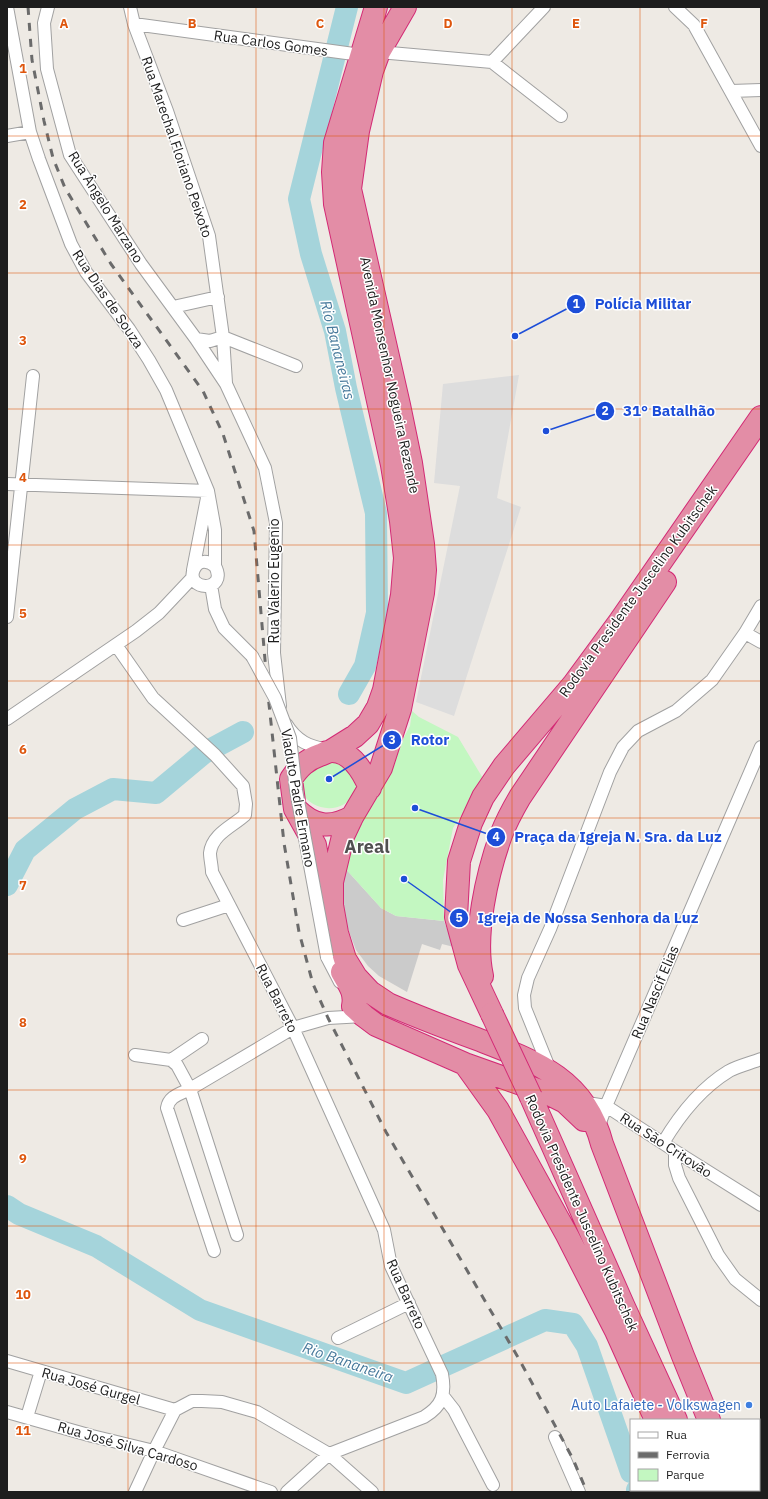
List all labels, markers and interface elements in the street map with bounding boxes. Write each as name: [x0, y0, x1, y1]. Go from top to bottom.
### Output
text: A: [60, 15, 69, 32]
text: B: [188, 15, 197, 32]
text: C: [316, 15, 325, 32]
text: D: [443, 15, 453, 32]
text: E: [572, 15, 580, 32]
text: F: [700, 15, 708, 32]
street label: Rua Carlos Gomes: [213, 26, 329, 60]
street label: Rua Marechal Floriano Peixoto: [137, 54, 217, 240]
text: 1: [19, 60, 27, 77]
street label: Rua Ângelo Marzano: [64, 148, 148, 266]
text: 2: [19, 196, 27, 213]
street label: Rua Dias de Souza: [68, 246, 148, 352]
street label: Avenida Monsenhor Nogueira Rezende: [356, 255, 424, 495]
callout: Polícia Militar: [566, 291, 699, 318]
text: Polícia Militar: [595, 294, 691, 313]
text: 1: [572, 296, 580, 311]
water label: Rio Bananeiras: [316, 298, 360, 402]
text: 3: [19, 332, 27, 349]
callout: 31° Batalhão: [595, 398, 722, 425]
text: 31° Batalhão: [623, 401, 715, 420]
text: 2: [601, 403, 609, 418]
text: 4: [19, 469, 27, 486]
street label: Rodovia Presidente Juscelino Kubitschek: [555, 481, 721, 701]
street label: Rua Valerio Eugenio: [265, 518, 283, 643]
text: 5: [19, 605, 27, 622]
callout: Rotor: [382, 726, 457, 753]
street label: Viaduto Padre Ermano: [277, 727, 319, 869]
text: Rotor: [411, 730, 449, 749]
text: 3: [388, 732, 396, 747]
text: 6: [19, 741, 27, 758]
callout: Praça da Igreja N. Sra. da Luz: [486, 824, 729, 851]
text: Praça da Igreja N. Sra. da Luz: [514, 827, 722, 846]
text: 4: [492, 829, 500, 844]
district label: Areal: [344, 835, 390, 858]
text: 7: [19, 877, 27, 894]
callout: Igreja de Nossa Senhora da Luz: [449, 904, 706, 931]
text: Igreja de Nossa Senhora da Luz: [478, 908, 699, 927]
text: 5: [455, 910, 463, 925]
street label: Rua Nascif Elias: [627, 942, 683, 1042]
street label: Rua Barreto: [252, 961, 302, 1036]
text: 8: [19, 1014, 27, 1031]
street label: Rodovia Presidente Juscelino Kubitschek: [521, 1092, 643, 1335]
street label: Rua São Critovão: [616, 1108, 716, 1182]
text: 9: [19, 1150, 27, 1167]
street label: Rua Barreto: [383, 1256, 430, 1332]
text: 10: [15, 1286, 31, 1303]
water label: Rio Bananeira: [300, 1338, 396, 1386]
street label: Rua José Gurgel: [40, 1363, 143, 1409]
place label: Auto Lafaiete - Volkswagen: [571, 1396, 741, 1414]
marker: Auto Lafaiete - Volkswagen: [744, 1400, 754, 1410]
street label: Rua José Silva Cardoso: [56, 1417, 200, 1475]
legend: [630, 1419, 760, 1491]
text: 11: [15, 1422, 31, 1439]
text: Rua: [666, 1427, 687, 1442]
text: Ferrovia: [666, 1447, 710, 1462]
text: Parque: [666, 1467, 705, 1482]

